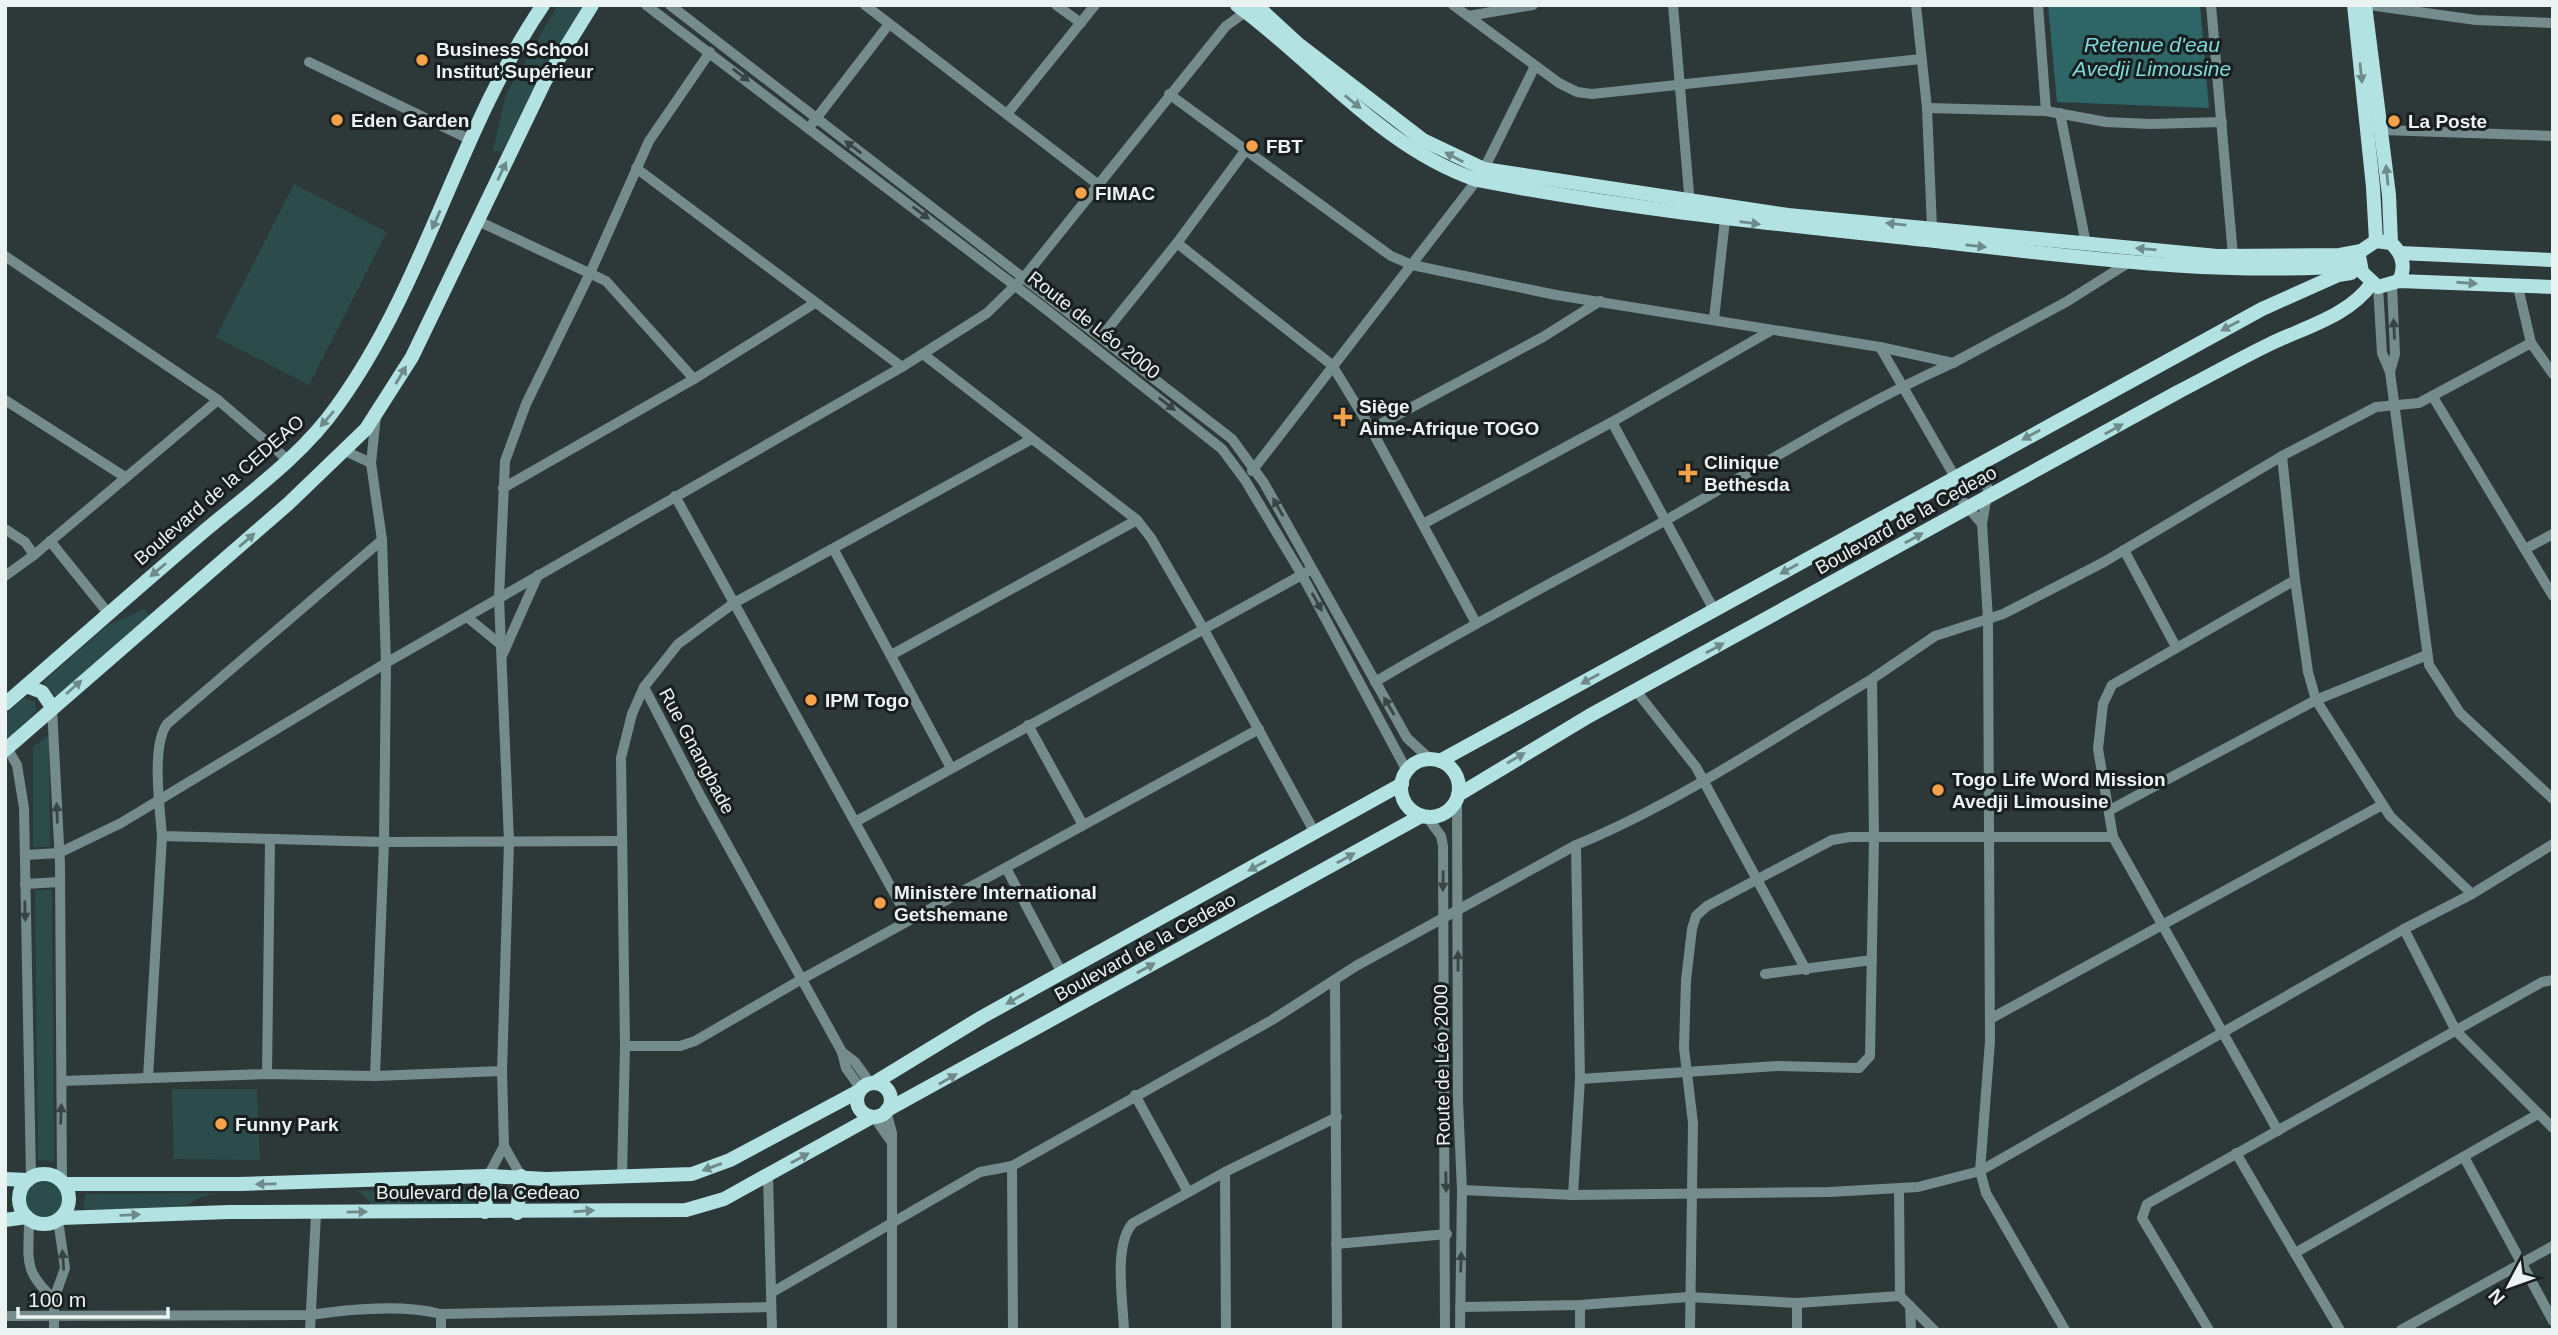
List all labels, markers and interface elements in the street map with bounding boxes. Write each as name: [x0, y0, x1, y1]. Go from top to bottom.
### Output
water label: Retenue d'eau Avedji Limousine: [2071, 33, 2231, 80]
place label: Business School Institut Supérieur: [436, 39, 594, 82]
marker: Business School Institut Supérieur: [414, 52, 430, 68]
one-way arrow: [2356, 62, 2367, 84]
one-way arrow: [731, 68, 749, 83]
one-way arrow: [1343, 95, 1361, 110]
place label: Eden Garden: [351, 110, 469, 131]
place label: La Poste: [2408, 111, 2487, 132]
marker: Eden Garden: [329, 112, 345, 128]
marker: La Poste: [2386, 113, 2402, 129]
place label: FBT: [1266, 136, 1303, 157]
marker: FBT: [1244, 138, 1260, 154]
one-way arrow: [845, 139, 863, 154]
one-way arrow: [1444, 151, 1464, 162]
one-way arrow: [496, 161, 508, 181]
one-way arrow: [2381, 164, 2392, 186]
place label: FIMAC: [1095, 183, 1155, 204]
marker: FIMAC: [1073, 185, 1089, 201]
one-way arrow: [912, 206, 930, 220]
one-way arrow: [430, 209, 441, 230]
one-way arrow: [1739, 217, 1761, 228]
one-way arrow: [1884, 218, 1906, 229]
one-way arrow: [1965, 240, 1987, 251]
one-way arrow: [2135, 243, 2157, 254]
street label: Route de Léo 2000: [1024, 267, 1164, 383]
one-way arrow: [2456, 278, 2478, 289]
one-way arrow: [2388, 318, 2399, 340]
one-way arrow: [2220, 320, 2240, 332]
one-way arrow: [395, 365, 408, 384]
one-way arrow: [1158, 396, 1176, 410]
place label: Siège Aime-Afrique TOGO: [1359, 396, 1539, 439]
marker: Siège Aime-Afrique TOGO: [1333, 407, 1353, 427]
one-way arrow: [320, 410, 335, 427]
street label: Boulevard de la CEDEAO: [130, 411, 308, 569]
one-way arrow: [2104, 423, 2124, 435]
one-way arrow: [2021, 430, 2041, 441]
place label: Clinique Bethesda: [1704, 452, 1790, 495]
street label: Boulevard de la Cedeao: [1812, 461, 2000, 579]
marker: Clinique Bethesda: [1678, 463, 1698, 483]
one-way arrow: [1272, 498, 1284, 517]
one-way arrow: [238, 532, 256, 548]
one-way arrow: [1904, 532, 1924, 544]
one-way arrow: [149, 562, 167, 578]
one-way arrow: [1779, 563, 1798, 575]
one-way arrow: [1311, 593, 1323, 612]
one-way arrow: [1705, 642, 1725, 654]
one-way arrow: [1580, 673, 1599, 685]
one-way arrow: [65, 680, 82, 696]
street label: Rue Gnangbade: [655, 685, 739, 817]
place label: IPM Togo: [825, 690, 909, 711]
marker: IPM Togo: [803, 692, 819, 708]
one-way arrow: [1383, 696, 1395, 716]
one-way arrow: [1506, 752, 1525, 764]
place label: Togo Life Word Mission Avedji Limousine: [1952, 769, 2166, 812]
marker: Togo Life Word Mission Avedji Limousine: [1930, 782, 1946, 798]
one-way arrow: [52, 802, 63, 824]
one-way arrow: [1336, 853, 1356, 864]
one-way arrow: [1248, 860, 1267, 872]
one-way arrow: [1437, 870, 1449, 892]
place label: Ministère International Getshemane: [894, 882, 1097, 925]
street label: Boulevard de la Cedeao: [1051, 888, 1239, 1006]
marker: Ministère International Getshemane: [872, 895, 888, 911]
one-way arrow: [20, 901, 31, 923]
one-way arrow: [1452, 949, 1464, 971]
one-way arrow: [1137, 962, 1156, 974]
street label: Route de Léo 2000: [1430, 984, 1454, 1146]
one-way arrow: [1005, 993, 1025, 1005]
one-way arrow: [938, 1073, 957, 1085]
one-way arrow: [55, 1103, 66, 1125]
place label: Funny Park: [235, 1114, 339, 1135]
marker: Funny Park: [213, 1116, 229, 1132]
one-way arrow: [790, 1152, 810, 1164]
one-way arrow: [701, 1162, 722, 1173]
one-way arrow: [1441, 1171, 1452, 1193]
one-way arrow: [254, 1178, 276, 1189]
street label: Boulevard de la Cedeao: [376, 1182, 580, 1203]
one-way arrow: [574, 1205, 596, 1216]
one-way arrow: [346, 1206, 368, 1218]
one-way arrow: [119, 1209, 141, 1220]
one-way arrow: [57, 1249, 68, 1271]
one-way arrow: [1456, 1250, 1467, 1272]
north arrow: [2474, 1251, 2544, 1321]
scale bar: [18, 1276, 168, 1320]
text: N: [2484, 1285, 2509, 1309]
text: 100 m: [28, 1288, 86, 1311]

